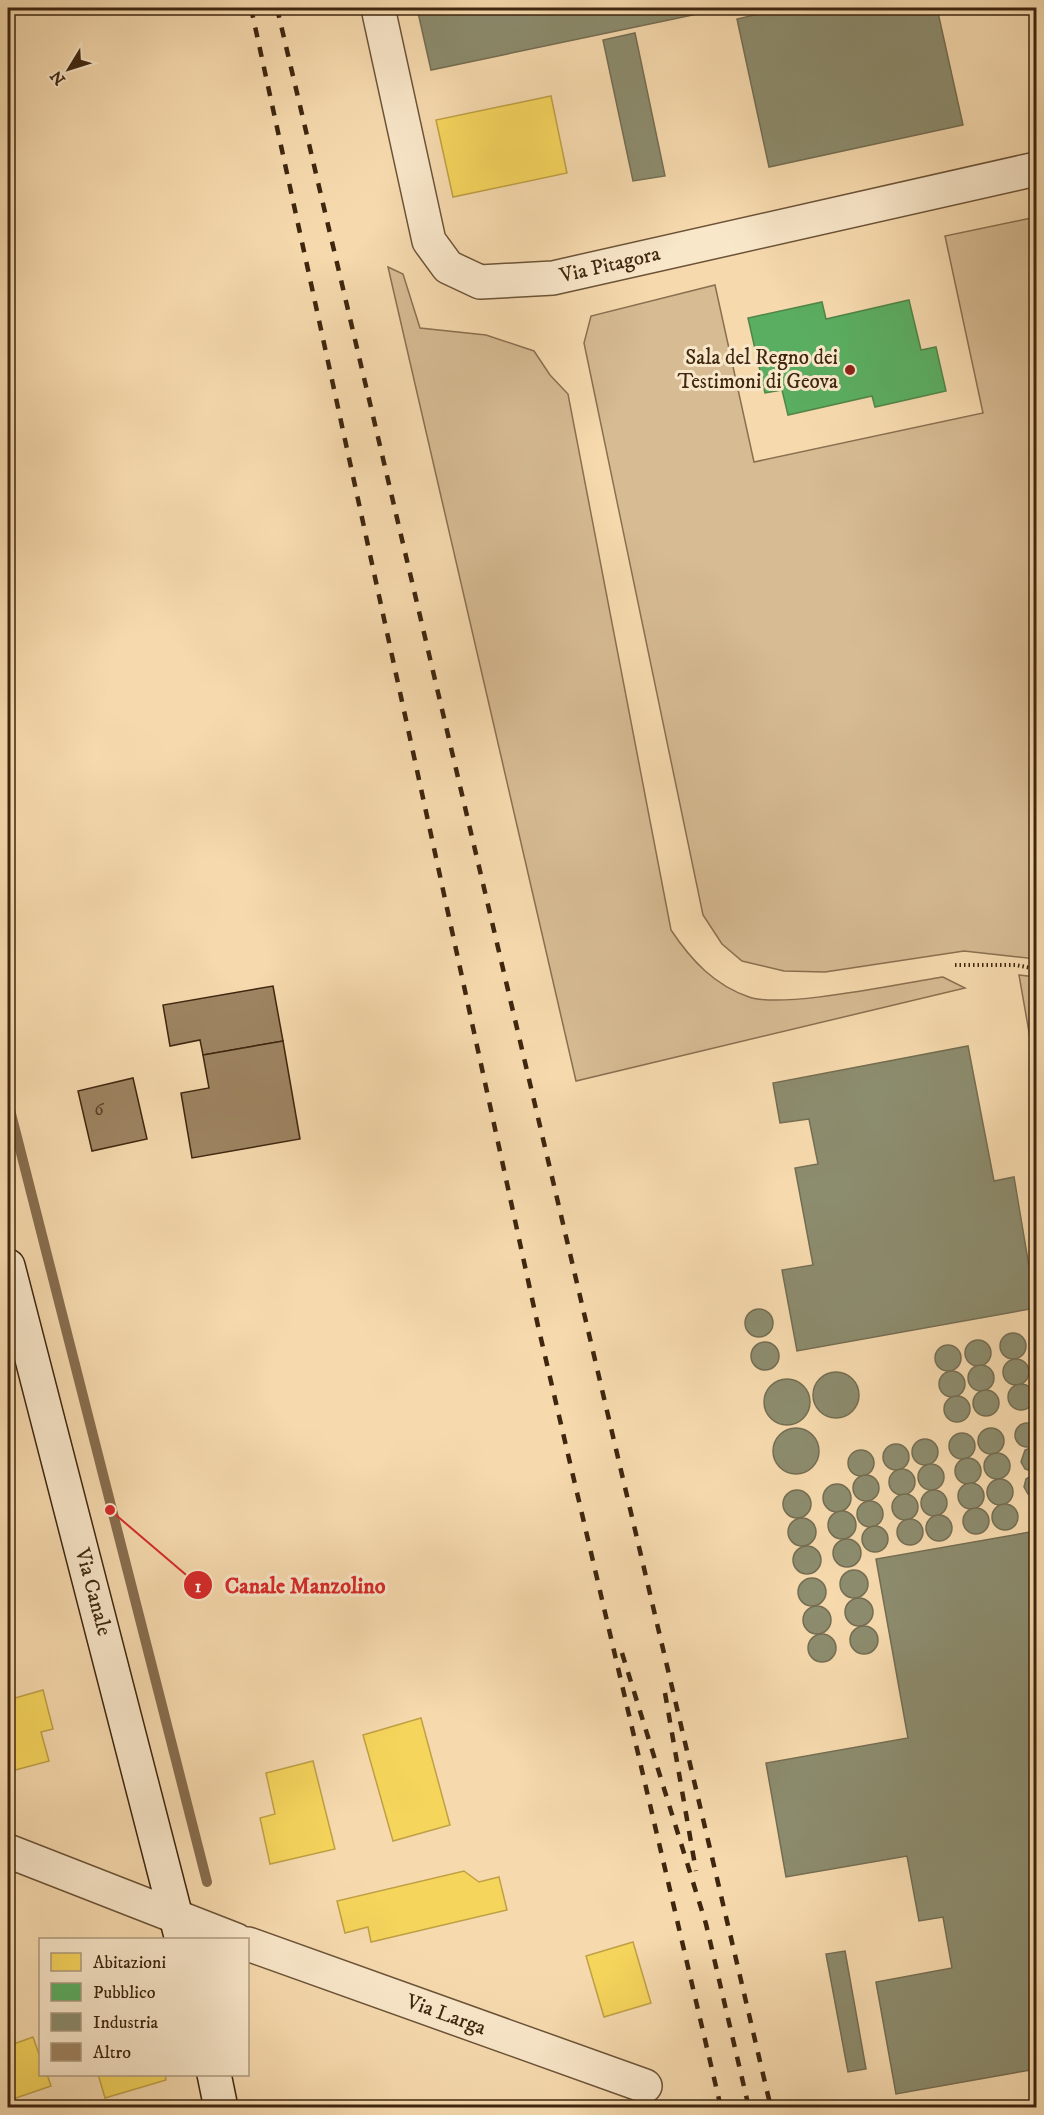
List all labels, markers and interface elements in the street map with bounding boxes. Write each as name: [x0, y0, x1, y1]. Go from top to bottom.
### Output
north arrow: [39, 39, 99, 99]
text: N: [46, 66, 70, 89]
street label: Via Pitagora: [556, 241, 663, 289]
place label: Sala del Regno dei Testimoni di Geova: [677, 345, 838, 395]
marker: Sala del Regno dei Testimoni di Geova: [843, 363, 857, 377]
house number: 6: [94, 1099, 104, 1121]
street label: Via Canale: [69, 1544, 117, 1639]
callout: Canale Manzolino: [183, 1565, 397, 1605]
text: Canale Manzolino: [225, 1573, 386, 1600]
text: 1: [195, 1576, 202, 1598]
legend: [39, 1938, 249, 2076]
text: Abitazioni: [93, 1952, 166, 1974]
text: Pubblico: [93, 1982, 156, 2004]
street label: Via Larga: [402, 1988, 490, 2041]
text: Industria: [93, 2012, 159, 2034]
text: Altro: [93, 2042, 131, 2064]

